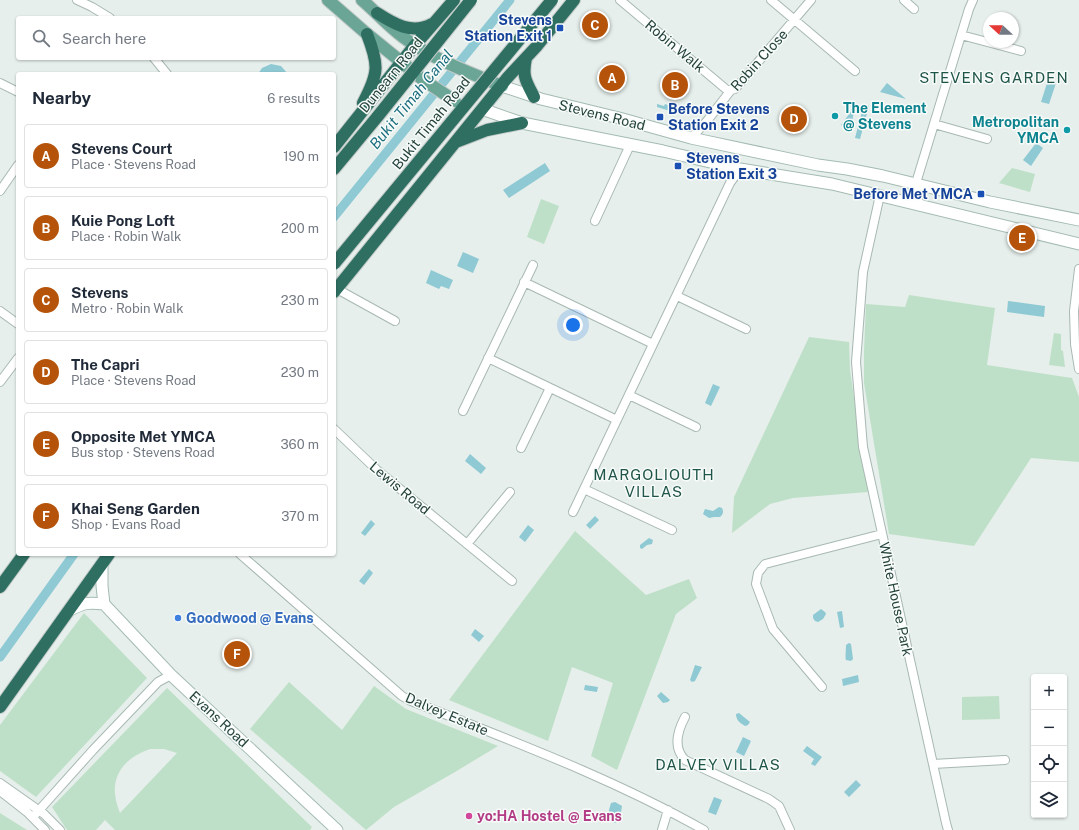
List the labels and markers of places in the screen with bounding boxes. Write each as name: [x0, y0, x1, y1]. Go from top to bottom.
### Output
pin: C: [582, 10, 608, 40]
place label: Stevens Station Exit 1: [464, 12, 552, 44]
marker: Stevens Station Exit 1: [555, 23, 565, 33]
pin: A: [599, 63, 625, 93]
pin: B: [662, 70, 688, 100]
place label: The Element @ Stevens: [843, 100, 927, 132]
place label: Before Stevens Station Exit 2: [668, 101, 770, 133]
pin: D: [781, 104, 807, 134]
marker: The Element @ Stevens: [830, 111, 840, 121]
marker: Before Stevens Station Exit 2: [655, 112, 665, 122]
place label: Metropolitan YMCA: [972, 114, 1059, 146]
marker: Metropolitan YMCA: [1062, 125, 1072, 135]
place label: Stevens Station Exit 3: [686, 150, 777, 182]
marker: Stevens Station Exit 3: [673, 161, 683, 171]
place label: Before Met YMCA: [853, 186, 973, 202]
marker: Before Met YMCA: [976, 189, 986, 199]
pin: E: [1009, 223, 1035, 253]
place label: Goodwood @ Evans: [186, 610, 314, 626]
marker: Goodwood @ Evans: [173, 613, 183, 623]
pin: F: [224, 639, 250, 669]
place label: yo:HA Hostel @ Evans: [477, 808, 622, 824]
marker: yo:HA Hostel @ Evans: [464, 811, 474, 821]

